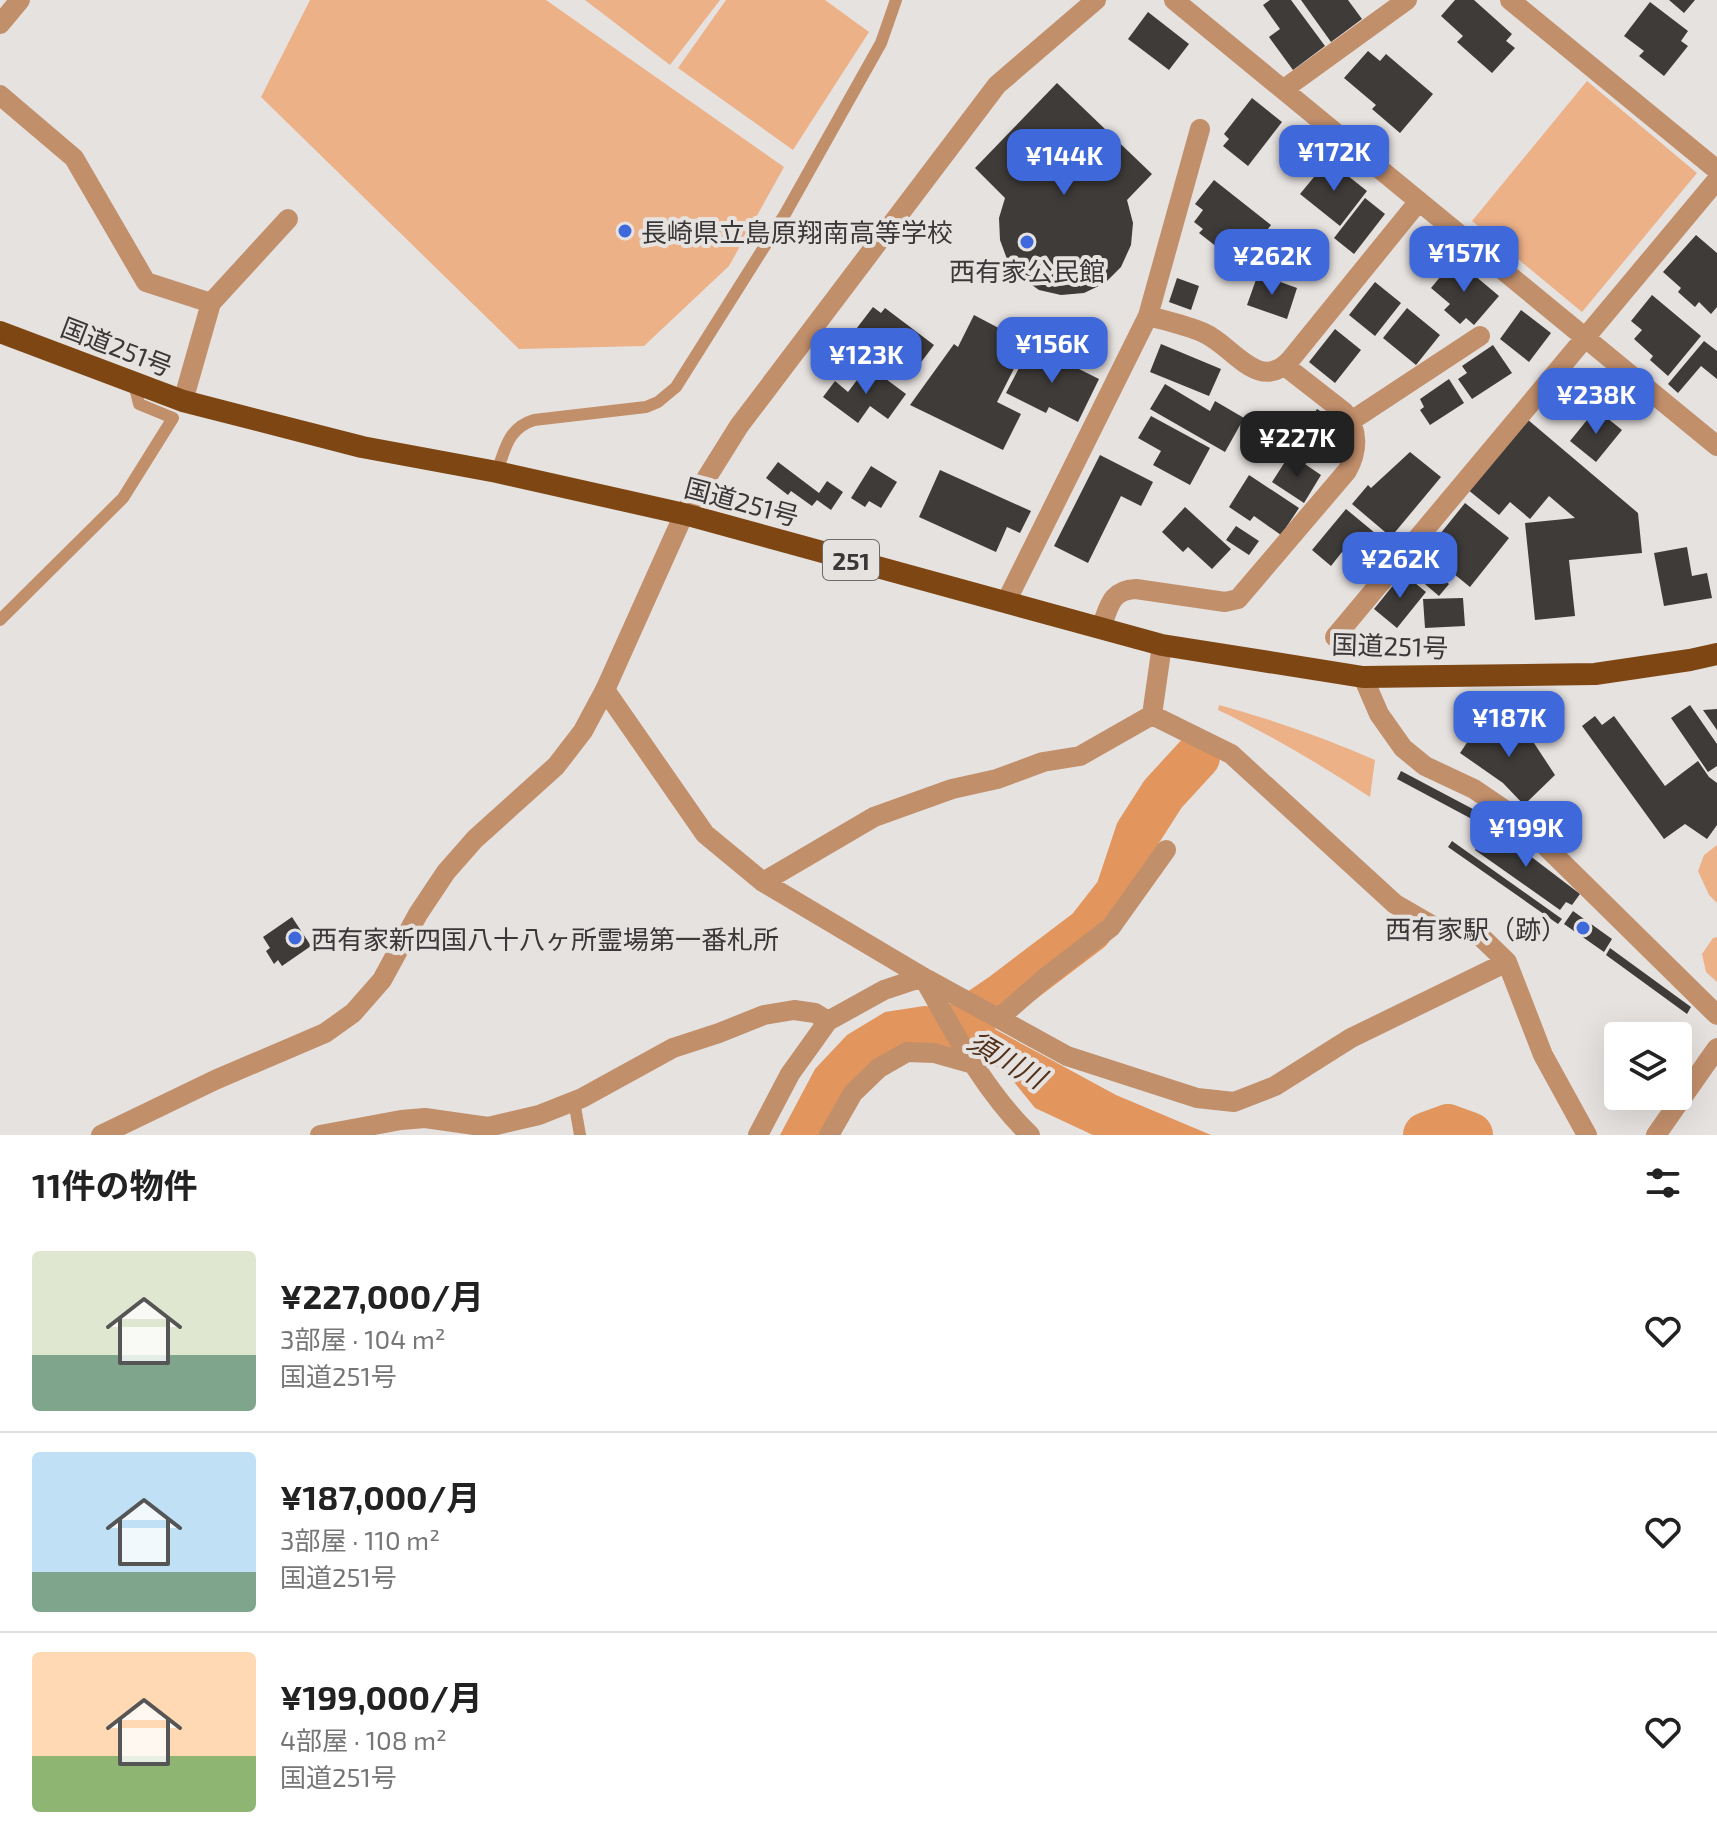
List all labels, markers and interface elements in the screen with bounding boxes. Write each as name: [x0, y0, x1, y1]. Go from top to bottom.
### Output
pin: ¥172K: [1278, 125, 1390, 193]
pin: ¥144K: [1008, 129, 1120, 197]
text: ¥172K: [1297, 135, 1371, 166]
text: ¥144K: [1025, 139, 1103, 170]
place label: 長崎県立島原翔南高等学校: [641, 216, 953, 247]
marker: 長崎県立島原翔南高等学校: [616, 222, 634, 240]
pin: ¥157K: [1408, 226, 1520, 294]
pin: ¥262K: [1216, 229, 1328, 297]
marker: 西有家公民館: [1018, 233, 1036, 251]
text: ¥157K: [1427, 236, 1501, 267]
text: ¥262K: [1232, 239, 1312, 270]
place label: 西有家公民館: [949, 255, 1105, 286]
street label: 国道251号: [57, 311, 177, 381]
pin: ¥156K: [996, 317, 1108, 385]
text: ¥156K: [1015, 327, 1089, 358]
pin: ¥123K: [810, 328, 922, 396]
text: ¥123K: [829, 338, 903, 369]
pin: ¥238K: [1540, 368, 1652, 436]
text: ¥238K: [1556, 378, 1636, 409]
pin: ¥227K: [1241, 411, 1353, 479]
text: ¥227K: [1258, 421, 1336, 452]
street label: 国道251号: [682, 471, 802, 531]
pin: ¥262K: [1344, 532, 1456, 600]
road number: 251: [823, 540, 879, 580]
text: ¥262K: [1360, 542, 1440, 573]
street label: 国道251号: [1331, 627, 1449, 663]
pin: ¥187K: [1453, 691, 1565, 759]
text: ¥187K: [1472, 701, 1546, 732]
pin: ¥199K: [1470, 801, 1582, 869]
text: ¥199K: [1488, 811, 1564, 842]
place label: 西有家駅（跡）: [1385, 913, 1567, 944]
marker: 西有家駅（跡）: [1574, 919, 1592, 937]
place label: 西有家新四国八十八ヶ所霊場第一番札所: [311, 923, 779, 954]
marker: 西有家新四国八十八ヶ所霊場第一番札所: [286, 929, 304, 947]
map controls: [1604, 1022, 1692, 1110]
button: layers: [1604, 1022, 1692, 1110]
water label: 須川川: [962, 1023, 1054, 1096]
icon: filters: [1641, 1161, 1685, 1205]
text: 11件の物件: [32, 1164, 197, 1205]
text: ¥227,000/月: [280, 1275, 484, 1316]
icon: home: [96, 1283, 192, 1379]
icon: heart: [1641, 1309, 1685, 1353]
text: 3部屋 · 104 m²: [280, 1323, 446, 1354]
text: 国道251号: [280, 1360, 397, 1391]
text: ¥187,000/月: [280, 1476, 480, 1517]
icon: home: [96, 1484, 192, 1580]
icon: heart: [1641, 1510, 1685, 1554]
text: 3部屋 · 110 m²: [280, 1524, 440, 1555]
text: 国道251号: [280, 1561, 397, 1592]
text: ¥199,000/月: [280, 1676, 483, 1717]
icon: home: [96, 1684, 192, 1780]
icon: heart: [1641, 1710, 1685, 1754]
text: 4部屋 · 108 m²: [280, 1724, 447, 1755]
text: 国道251号: [280, 1761, 397, 1792]

